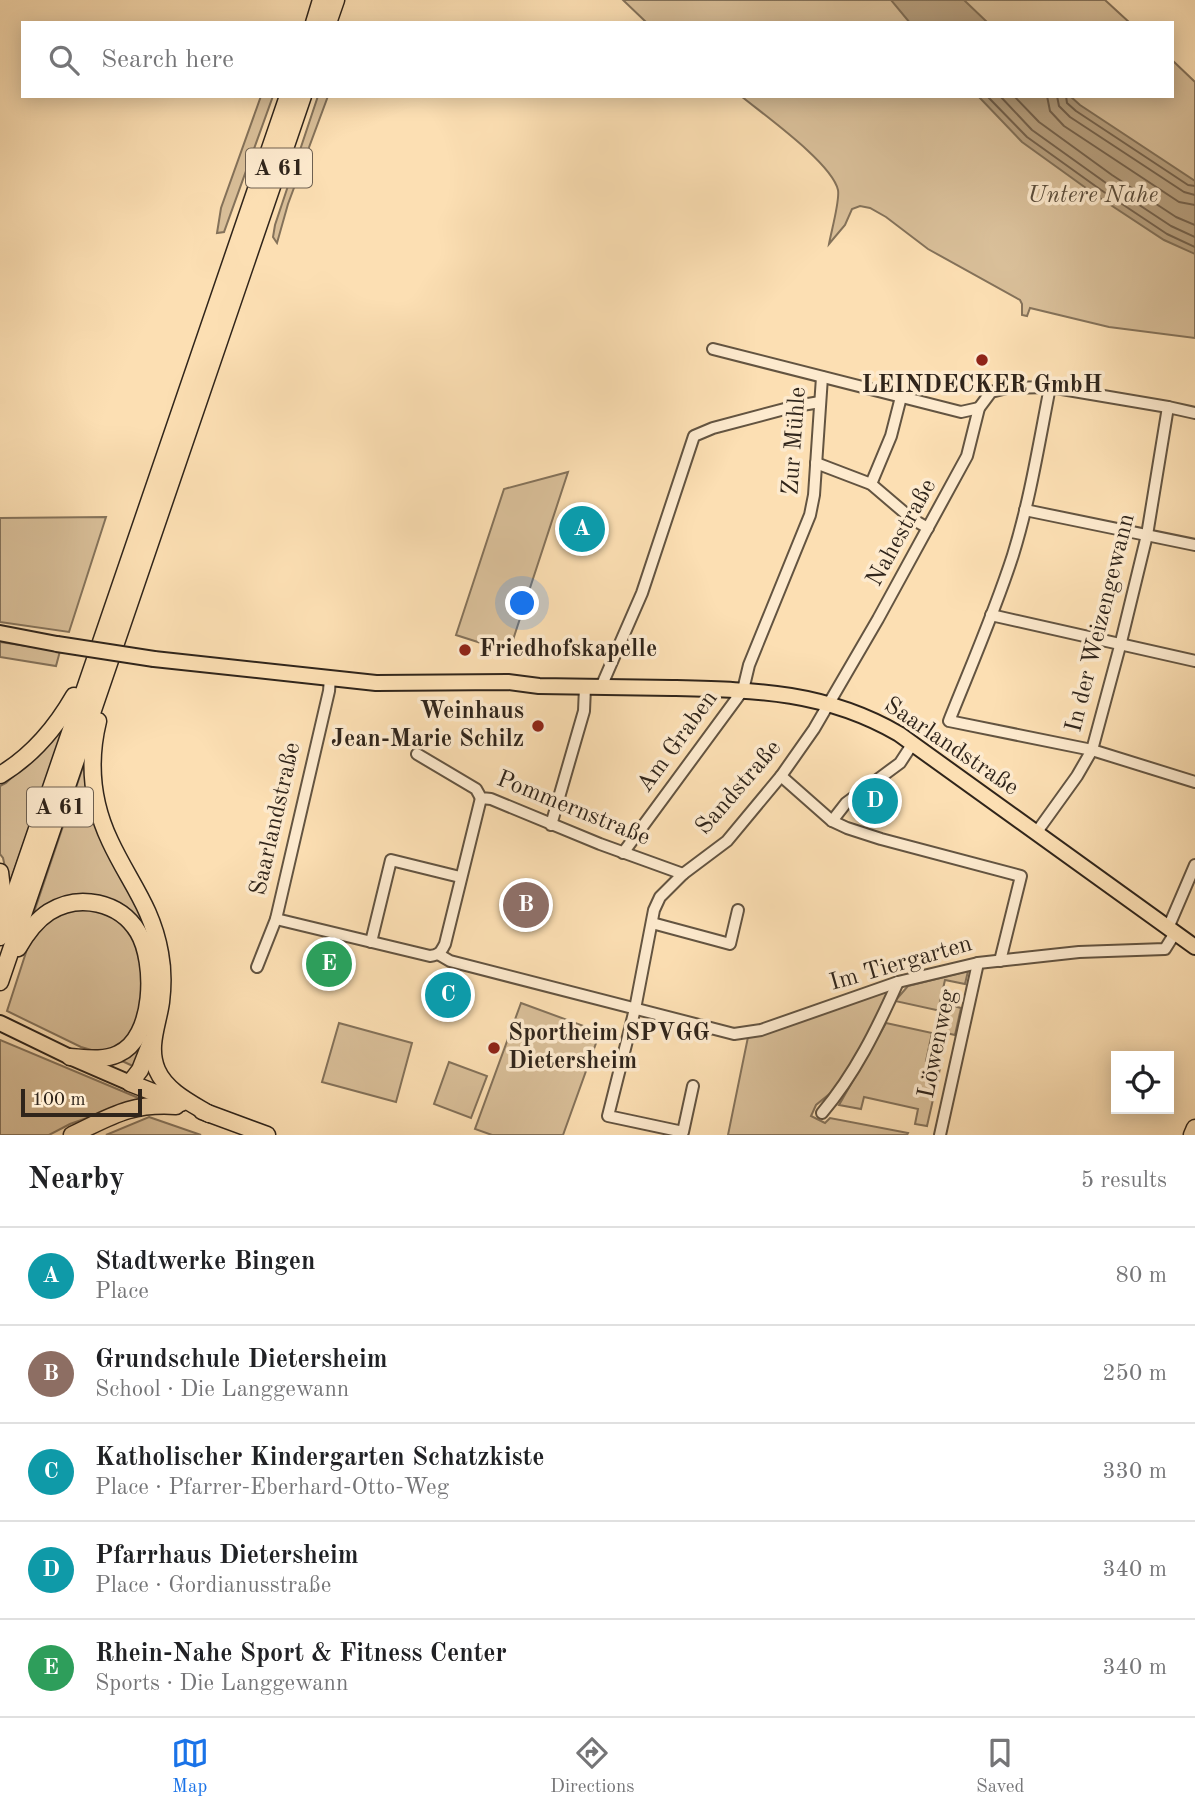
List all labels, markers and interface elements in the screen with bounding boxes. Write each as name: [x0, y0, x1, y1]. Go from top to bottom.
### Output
search box: [21, 21, 1174, 98]
icon: search: [45, 41, 83, 79]
text: Search here: [101, 47, 234, 73]
road number: A 61: [246, 148, 312, 188]
park label: Untere Nahe: [1028, 184, 1159, 208]
marker: LEINDECKER GmbH: [974, 352, 990, 368]
place label: LEINDECKER GmbH: [861, 374, 1103, 398]
street label: Zur Mühle: [779, 386, 811, 496]
street label: Nahestraße: [863, 475, 941, 591]
pin: A: [559, 503, 605, 555]
street label: In der Weizengewann: [1062, 511, 1140, 735]
your location: [505, 586, 539, 620]
place label: Friedhofskapelle: [479, 638, 657, 662]
marker: Friedhofskapelle: [457, 642, 473, 658]
street label: Am Graben: [633, 687, 723, 797]
street label: Saarlandstraße: [879, 693, 1023, 801]
place label: Weinhaus Jean-Marie Schilz: [331, 700, 524, 752]
marker: Weinhaus Jean-Marie Schilz: [530, 718, 546, 734]
street label: Sandstraße: [692, 736, 786, 840]
street label: Saarlandstraße: [247, 740, 305, 898]
street label: Pommernstraße: [493, 767, 653, 851]
pin: D: [852, 775, 898, 827]
road number: A 61: [27, 788, 93, 827]
pin: B: [503, 879, 549, 931]
street label: Im Tiergarten: [827, 932, 975, 996]
pin: E: [306, 938, 352, 990]
pin: C: [425, 969, 471, 1021]
street label: Löwenweg: [915, 987, 961, 1101]
place label: Sportheim SPVGG Dietersheim: [508, 1022, 710, 1074]
marker: Sportheim SPVGG Dietersheim: [486, 1040, 502, 1056]
map controls: [1111, 1051, 1174, 1114]
button: locate: [1111, 1051, 1174, 1114]
scale bar: [21, 1086, 142, 1118]
text: 100 m: [32, 1091, 85, 1110]
text: Nearby: [28, 1165, 125, 1195]
text: 5 results: [1081, 1169, 1167, 1192]
text: Stadtwerke Bingen: [95, 1249, 315, 1275]
text: A: [42, 1264, 60, 1287]
text: 80 m: [1116, 1264, 1167, 1287]
text: Place: [95, 1280, 149, 1303]
text: Grundschule Dietersheim: [95, 1347, 387, 1373]
text: B: [43, 1362, 59, 1385]
text: 250 m: [1102, 1362, 1167, 1385]
text: School · Die Langgewann: [95, 1378, 349, 1401]
text: Katholischer Kindergarten Schatzkiste: [95, 1445, 545, 1471]
text: C: [43, 1460, 59, 1483]
text: 330 m: [1102, 1460, 1167, 1483]
text: Place · Pfarrer-Eberhard-Otto-Weg: [95, 1476, 449, 1499]
text: Pfarrhaus Dietersheim: [95, 1543, 359, 1569]
text: D: [42, 1558, 60, 1581]
text: 340 m: [1102, 1558, 1167, 1581]
text: Place · Gordianusstraße: [95, 1574, 331, 1597]
text: Rhein-Nahe Sport & Fitness Center: [95, 1641, 507, 1667]
text: E: [43, 1656, 59, 1679]
text: 340 m: [1102, 1656, 1167, 1679]
text: Sports · Die Langgewann: [95, 1672, 348, 1695]
tab: Map: [171, 1734, 209, 1799]
tab: Directions: [550, 1734, 635, 1799]
tab: Saved: [976, 1734, 1024, 1799]

